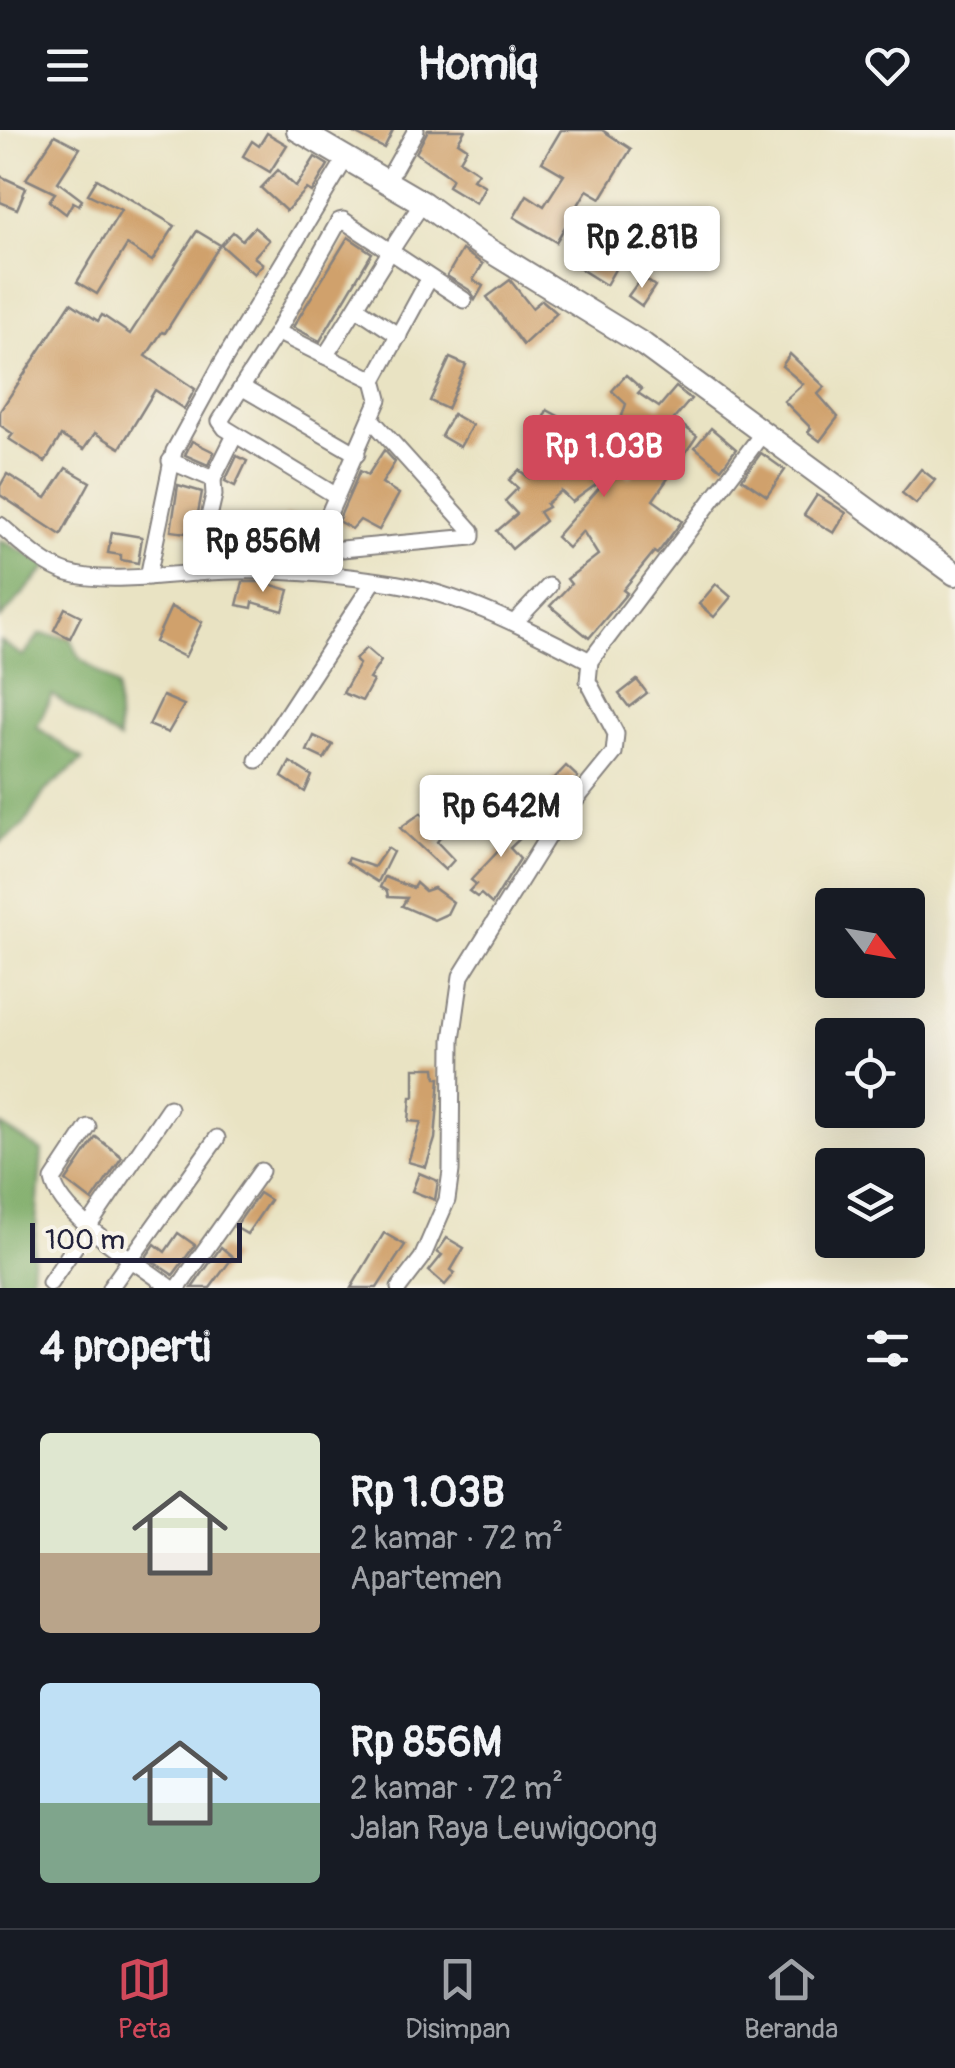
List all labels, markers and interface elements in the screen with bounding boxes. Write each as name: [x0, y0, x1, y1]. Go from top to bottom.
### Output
text: Homiq: [417, 37, 538, 93]
icon: menu: [40, 38, 95, 93]
icon: heart: [860, 38, 915, 93]
pin: Rp 2.81B: [539, 206, 745, 291]
text: Rp 2.81B: [586, 218, 698, 258]
pin: Rp 1.03B: [501, 415, 707, 500]
text: Rp 1.03B: [545, 427, 663, 467]
pin: Rp 856M: [171, 510, 355, 595]
text: Rp 856M: [205, 522, 321, 562]
pin: Rp 642M: [409, 775, 593, 860]
text: Rp 642M: [442, 787, 560, 827]
north arrow: [815, 888, 925, 998]
map controls: [815, 888, 925, 1258]
button: locate: [815, 1018, 925, 1128]
button: layers: [815, 1148, 925, 1258]
scale bar: [30, 1218, 242, 1262]
text: 100 m: [45, 1223, 125, 1258]
icon: filters: [860, 1321, 915, 1376]
text: 4 properti: [40, 1322, 210, 1374]
text: Rp 1.03B: [350, 1467, 505, 1519]
icon: home: [120, 1473, 240, 1593]
text: 2 kamar · 72 m²: [350, 1519, 563, 1559]
text: Apartemen: [350, 1559, 502, 1599]
text: Rp 856M: [350, 1717, 502, 1769]
icon: home: [120, 1723, 240, 1843]
text: 2 kamar · 72 m²: [350, 1769, 563, 1809]
text: Jalan Raya Leuwigoong: [350, 1809, 657, 1849]
tab: Peta: [117, 1952, 172, 2047]
tab: Disimpan: [405, 1952, 511, 2047]
tab: Beranda: [744, 1952, 838, 2047]

